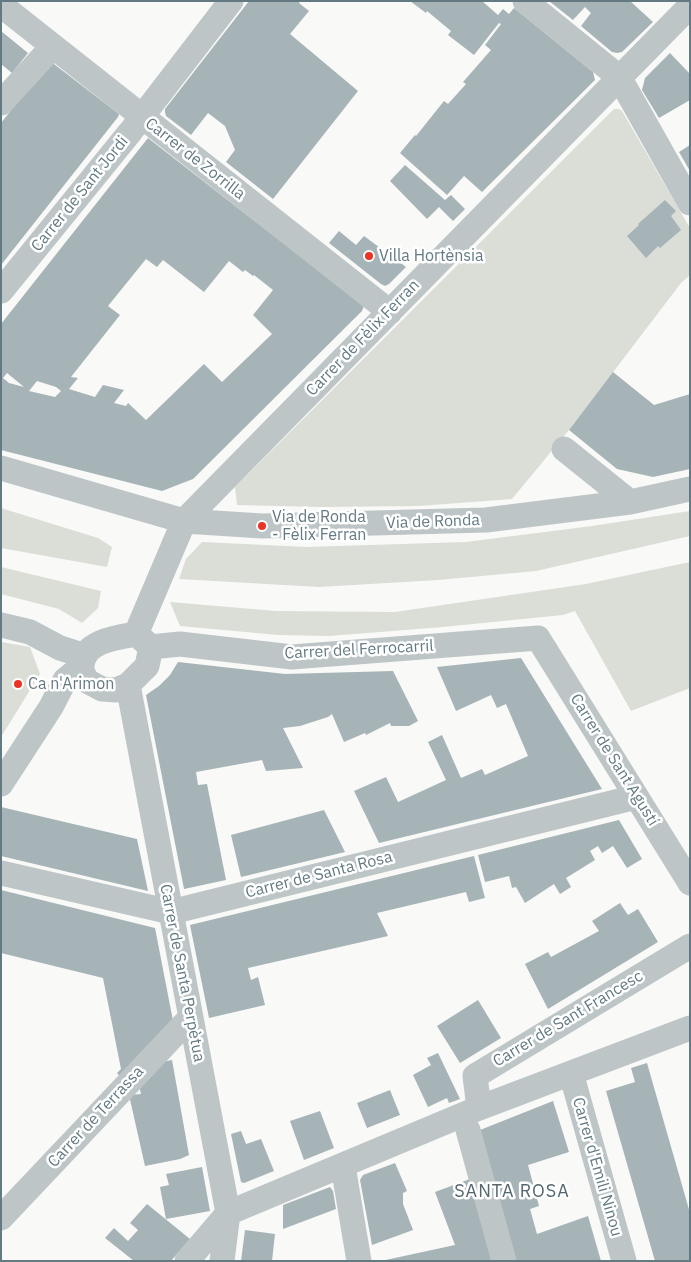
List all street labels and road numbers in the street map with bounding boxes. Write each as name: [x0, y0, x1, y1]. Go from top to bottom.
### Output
street label: Carrer de Zorrilla: [141, 114, 249, 204]
street label: Carrer de Sant Jordi: [28, 132, 132, 256]
street label: Carrer de Fèlix Ferran: [302, 276, 424, 400]
street label: Via de Ronda: [386, 511, 480, 533]
street label: Carrer del Ferrocarril: [284, 637, 434, 663]
street label: Carrer de Sant Agustí: [566, 691, 662, 829]
street label: Carrer de Santa Rosa: [244, 847, 394, 903]
street label: Carrer de Santa Perpètua: [155, 883, 209, 1063]
street label: Carrer de Sant Francesc: [490, 967, 646, 1071]
street label: Carrer de Terrassa: [44, 1062, 148, 1172]
street label: Carrer d'Emili Ninou: [568, 1095, 626, 1239]

